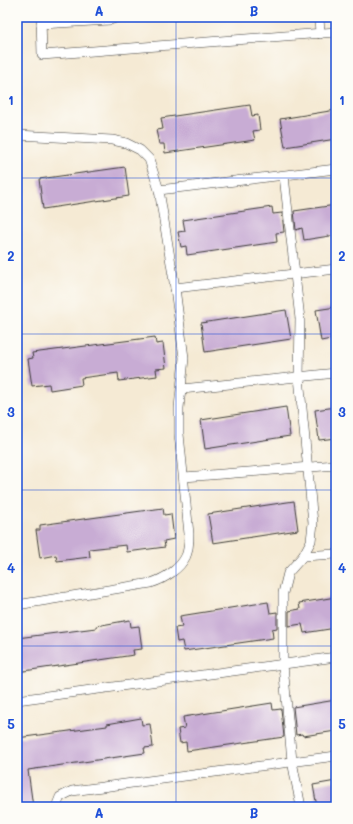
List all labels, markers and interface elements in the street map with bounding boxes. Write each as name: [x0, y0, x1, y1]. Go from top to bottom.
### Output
text: A: [94, 2, 104, 19]
text: B: [250, 2, 259, 19]
text: 1: [8, 91, 14, 108]
text: 1: [339, 91, 345, 108]
text: 2: [7, 247, 15, 264]
text: 2: [338, 247, 346, 264]
text: 3: [7, 403, 15, 420]
text: 3: [338, 403, 346, 420]
text: 4: [7, 559, 15, 576]
text: 4: [338, 559, 346, 576]
text: 5: [7, 715, 15, 732]
text: 5: [338, 715, 346, 732]
text: A: [94, 804, 104, 821]
text: B: [250, 804, 259, 821]

